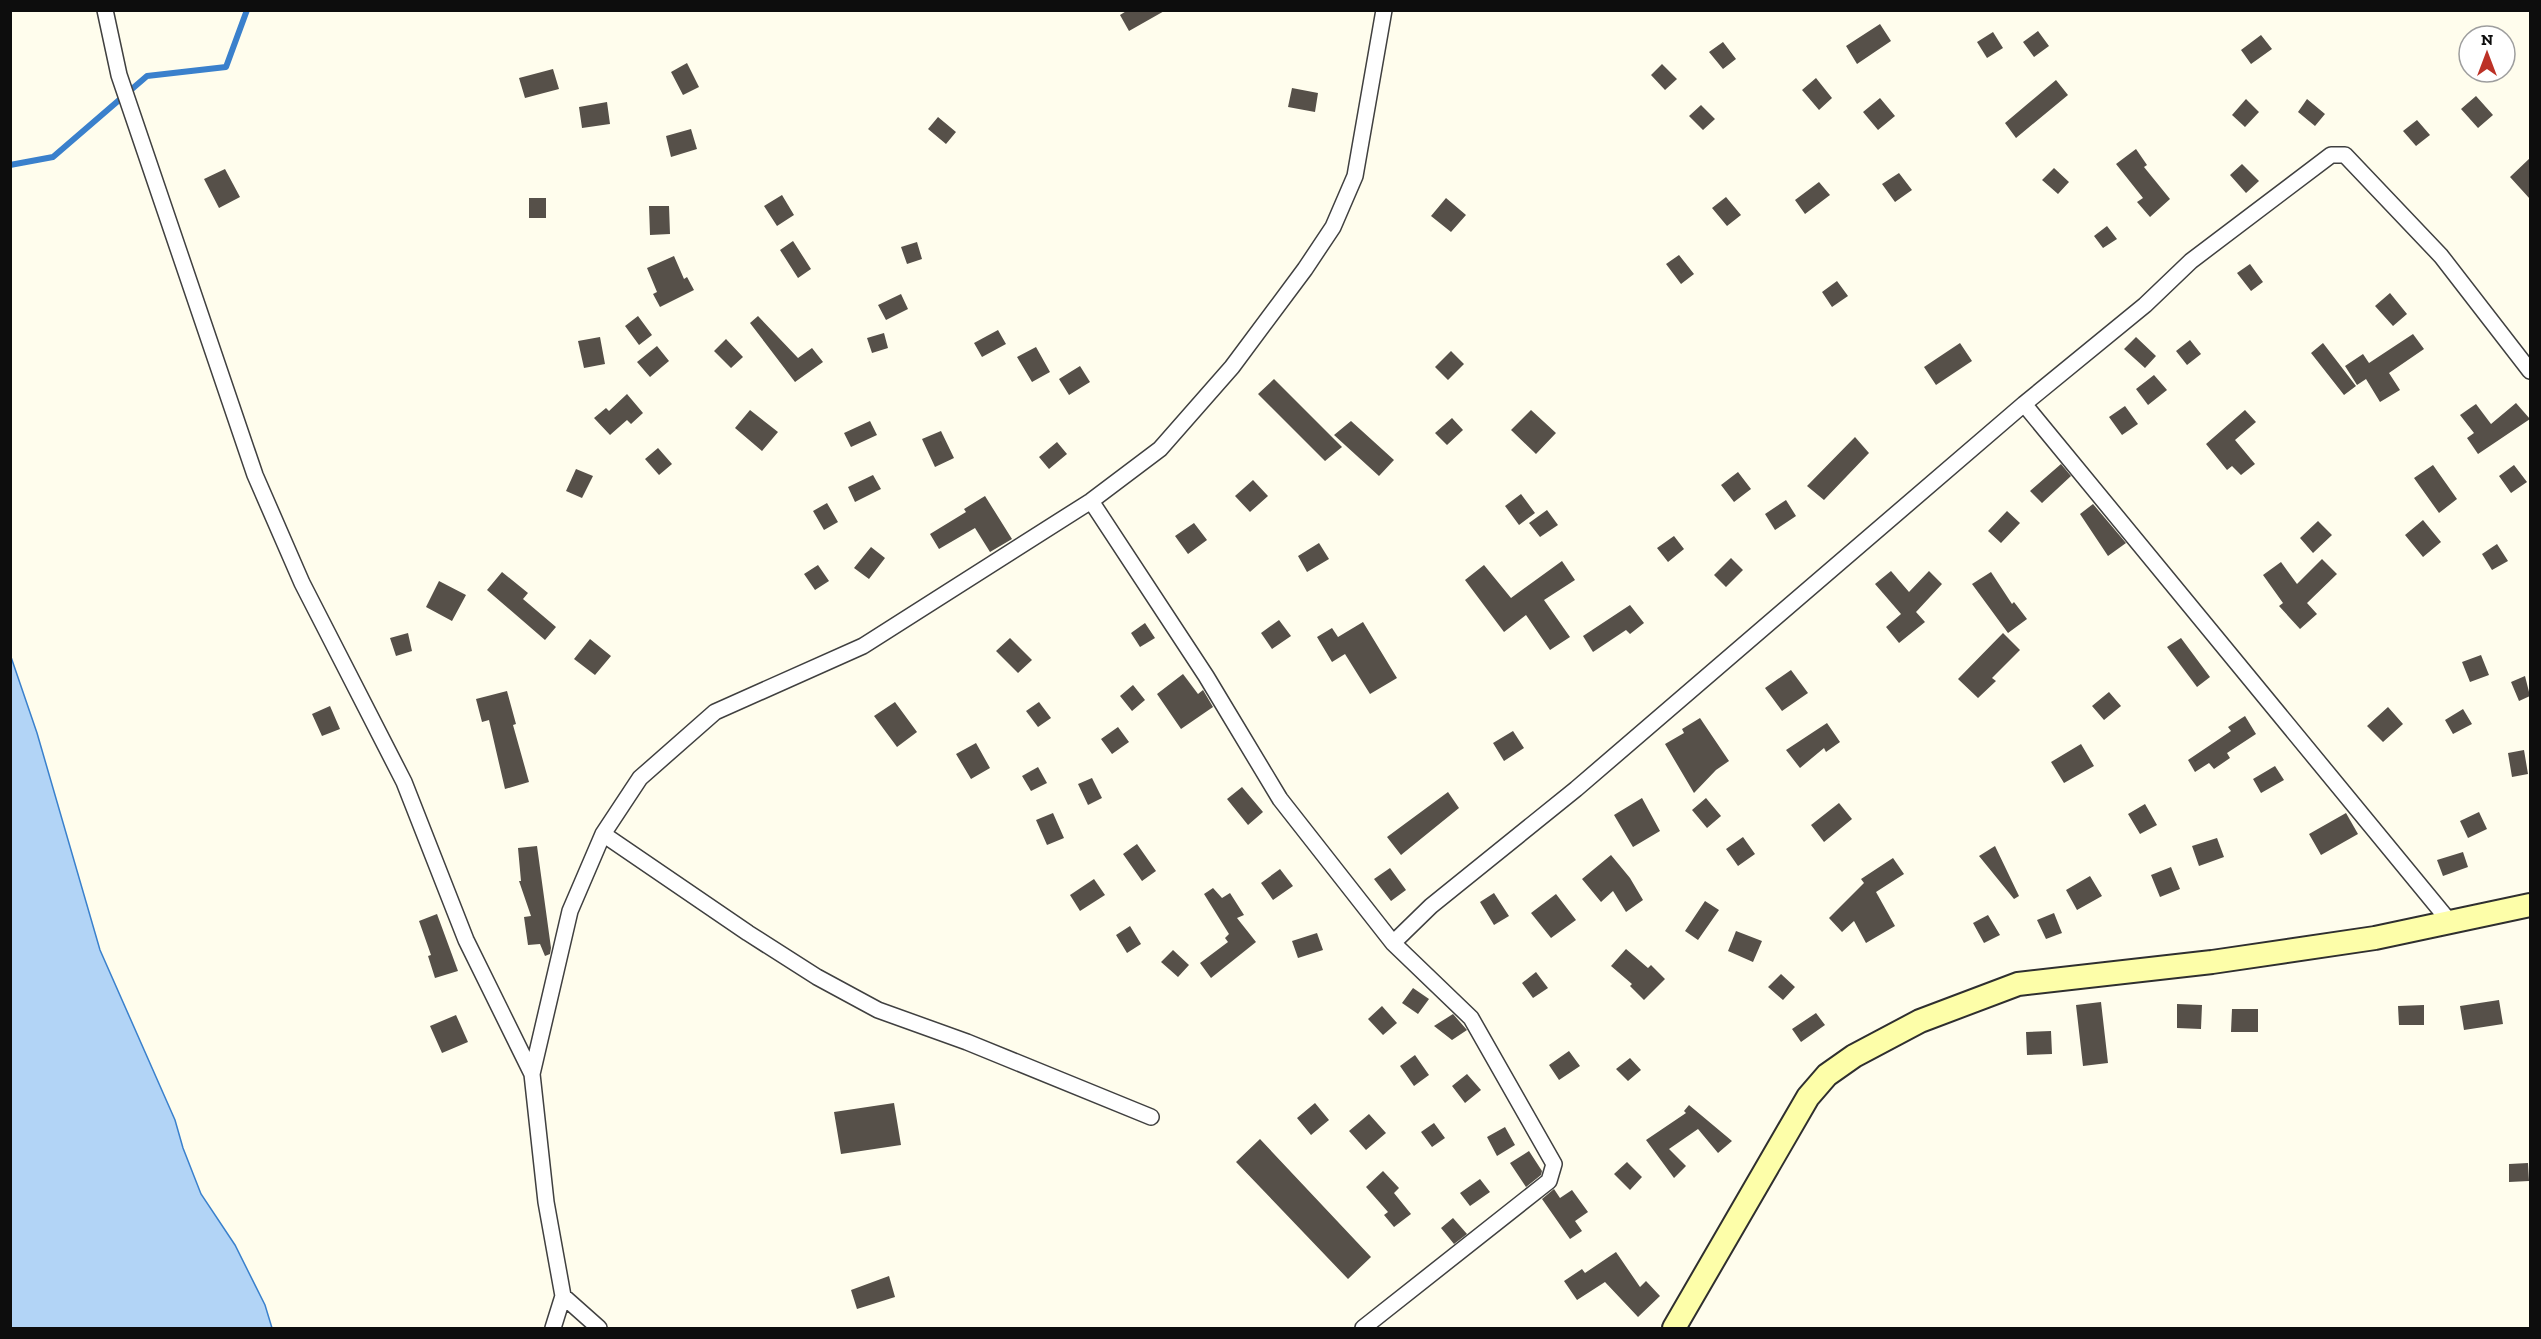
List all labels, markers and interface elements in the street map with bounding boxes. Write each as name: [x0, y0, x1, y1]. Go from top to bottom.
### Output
north arrow: [2457, 24, 2517, 84]
text: N: [2481, 30, 2493, 49]

